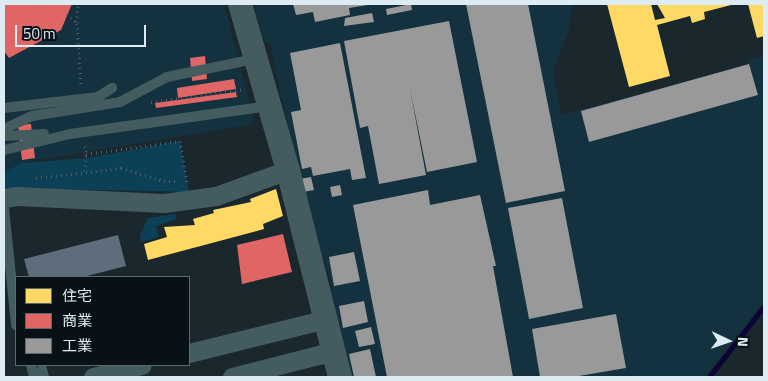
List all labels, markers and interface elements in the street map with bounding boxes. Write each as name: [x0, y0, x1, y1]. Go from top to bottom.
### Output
scale bar: [18, 15, 149, 47]
text: 50 m: [23, 22, 56, 45]
legend: [15, 276, 190, 366]
text: 住宅: [62, 284, 92, 307]
text: 商業: [62, 309, 92, 332]
north arrow: [703, 316, 753, 366]
text: 工業: [62, 334, 92, 357]
text: N: [733, 336, 754, 347]

